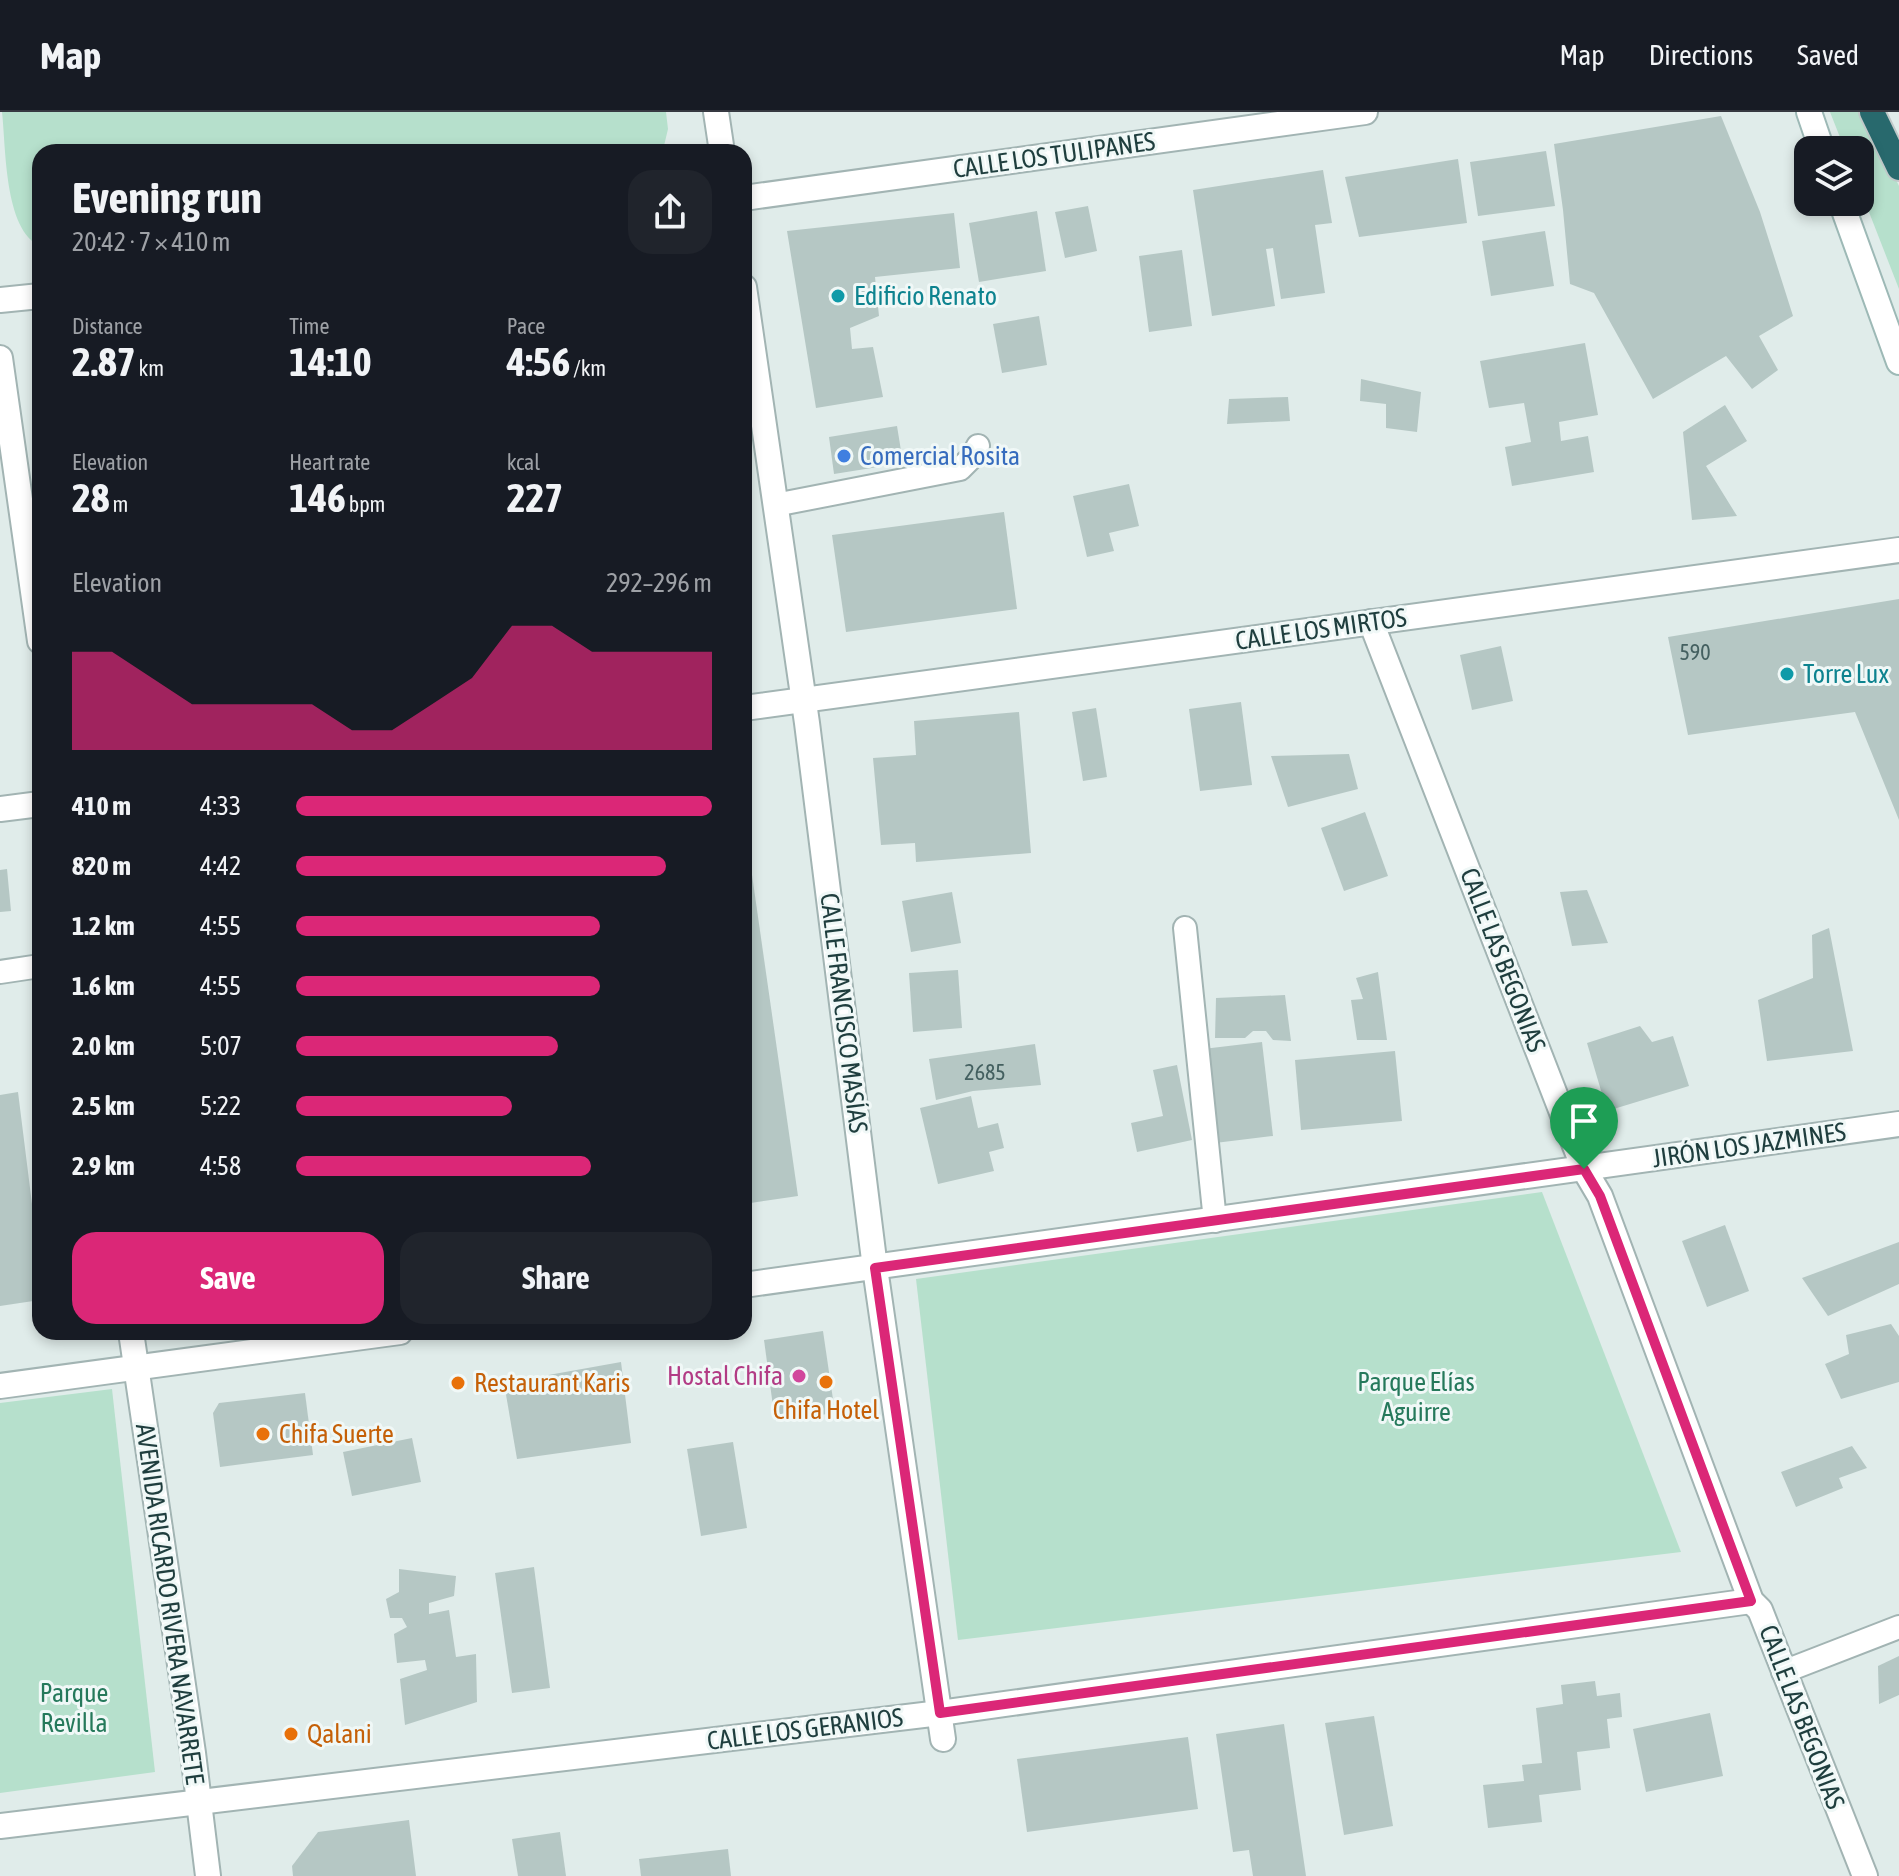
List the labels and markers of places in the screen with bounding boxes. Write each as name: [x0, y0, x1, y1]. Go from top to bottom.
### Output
place label: Edificio Renato: [854, 281, 997, 311]
marker: Edificio Renato: [829, 287, 847, 305]
place label: Comercial Rosita: [860, 441, 1020, 471]
marker: Comercial Rosita: [835, 447, 853, 465]
place label: Torre Lux: [1803, 659, 1889, 689]
marker: Torre Lux: [1778, 665, 1796, 683]
pin: [1550, 1087, 1618, 1169]
place label: Hostal Chifa: [667, 1361, 783, 1391]
marker: Hostal Chifa: [790, 1367, 808, 1385]
place label: Restaurant Karis: [474, 1368, 630, 1398]
marker: Chifa Hotel: [817, 1373, 835, 1391]
marker: Restaurant Karis: [449, 1374, 467, 1392]
place label: Chifa Hotel: [773, 1395, 879, 1425]
place label: Chifa Suerte: [279, 1419, 394, 1449]
marker: Chifa Suerte: [254, 1425, 272, 1443]
place label: Qalani: [307, 1719, 372, 1749]
marker: Qalani: [282, 1725, 300, 1743]

